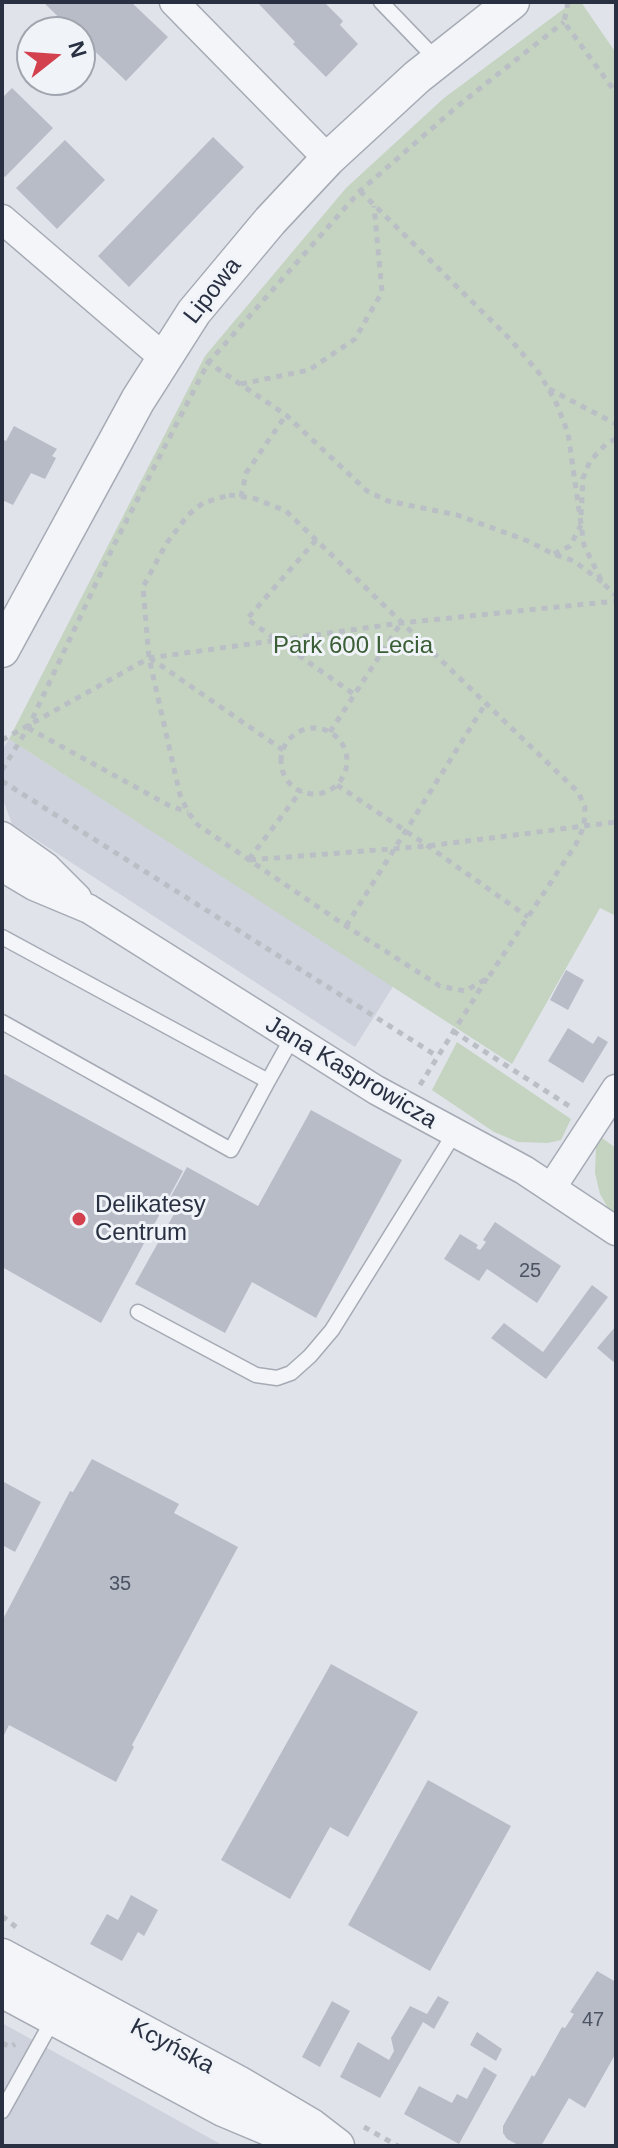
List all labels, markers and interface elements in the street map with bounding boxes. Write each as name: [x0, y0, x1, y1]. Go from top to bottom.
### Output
north arrow: [16, 16, 96, 96]
text: N: [63, 38, 92, 61]
street label: Lipowa: [178, 252, 248, 330]
park label: Park 600 Lecia: [273, 632, 433, 660]
street label: Jana Kasprowicza: [260, 1011, 442, 1135]
place label: Delikatesy Centrum: [95, 1191, 206, 1247]
marker: Delikatesy Centrum: [70, 1210, 88, 1228]
house number: 25: [519, 1259, 541, 1283]
house number: 35: [109, 1572, 131, 1596]
house number: 47: [582, 2008, 604, 2032]
street label: Kcyńska: [125, 2013, 219, 2081]

